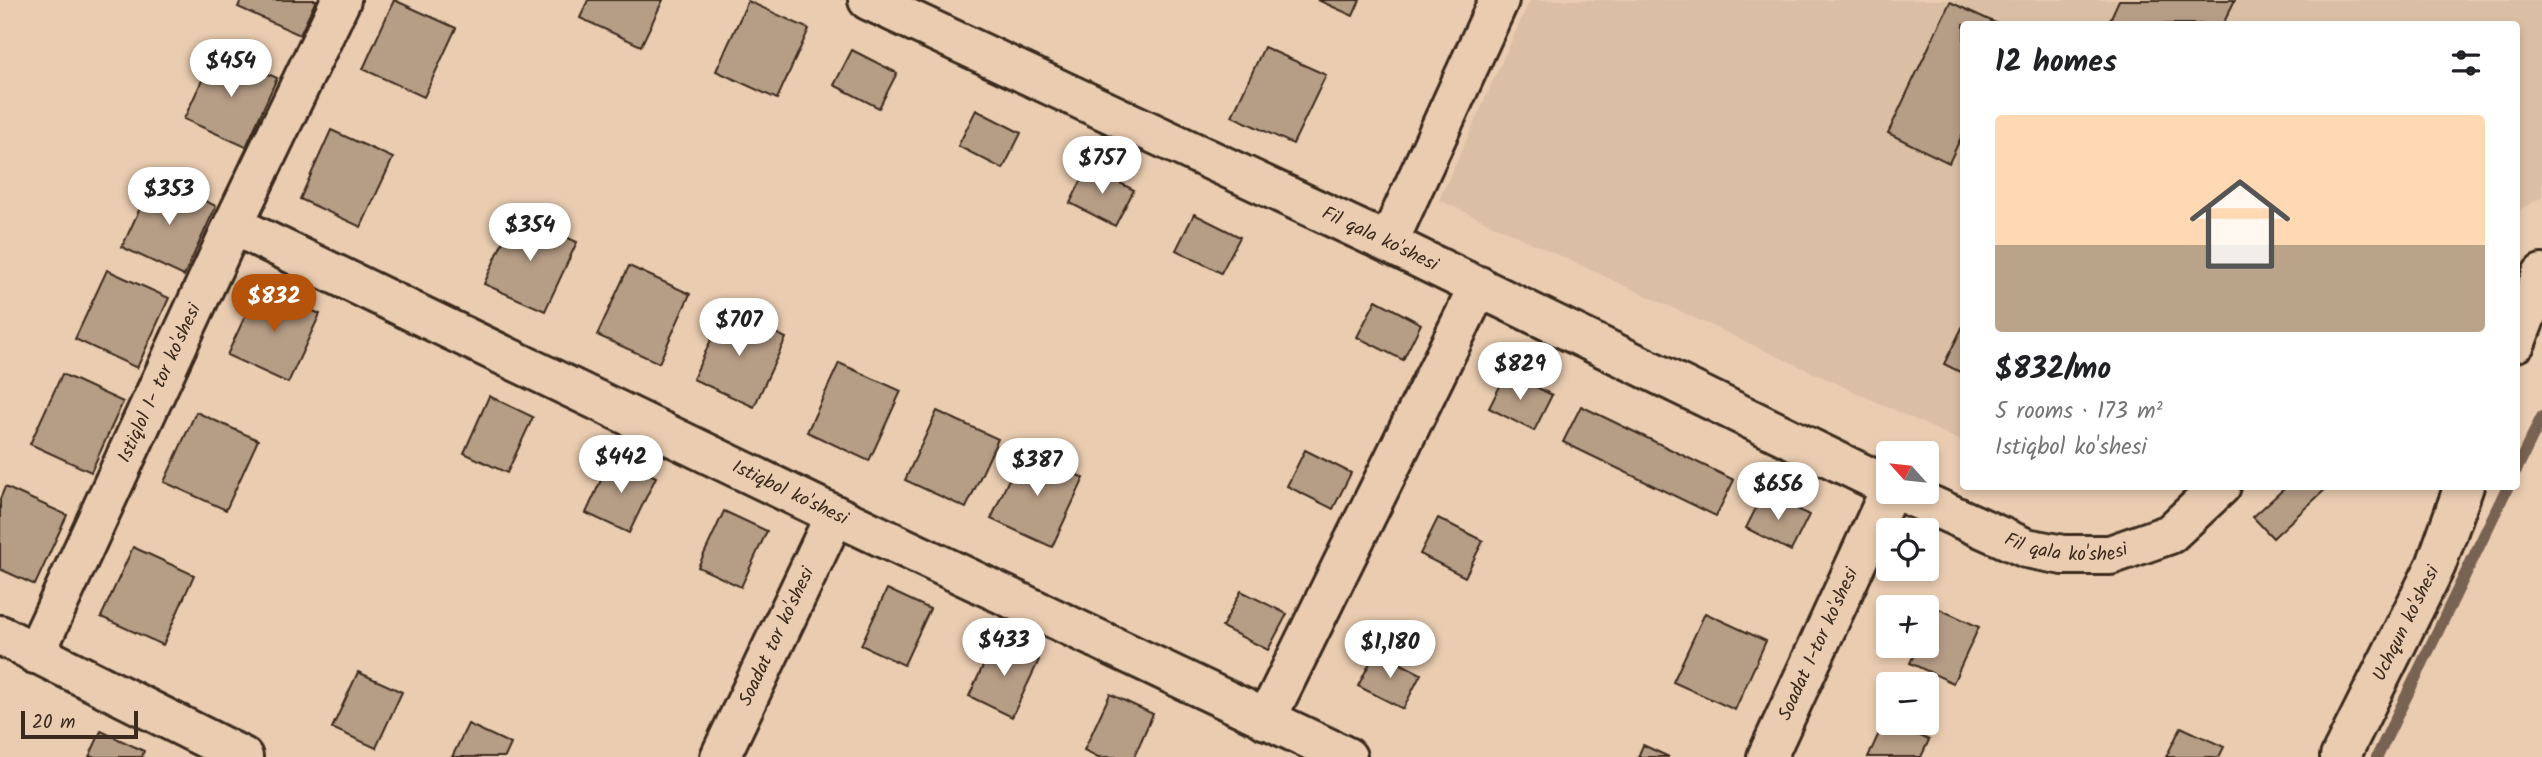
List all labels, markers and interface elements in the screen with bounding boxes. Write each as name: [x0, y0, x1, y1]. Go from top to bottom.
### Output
text: 12 homes: [1995, 39, 2117, 87]
pin: $454: [190, 40, 272, 99]
text: $454: [206, 44, 256, 80]
icon: filters: [2447, 44, 2485, 82]
pin: $757: [1061, 136, 1143, 196]
text: $757: [1079, 141, 1125, 177]
icon: home: [2177, 161, 2303, 287]
pin: $353: [128, 168, 210, 227]
text: $353: [144, 172, 194, 208]
street label: Fil qala ko'shesi: [1317, 199, 1444, 281]
pin: $354: [489, 204, 571, 263]
text: $354: [505, 208, 555, 244]
pin: $832: [233, 274, 315, 334]
text: $832: [247, 279, 301, 315]
street label: Istiqlol 1- tor ko'shesi: [110, 298, 210, 468]
pin: $707: [698, 298, 780, 358]
text: $707: [715, 303, 763, 339]
pin: $829: [1479, 342, 1561, 402]
text: $832/mo: [1995, 346, 2111, 394]
text: $829: [1494, 347, 1546, 383]
text: 5 rooms · 173 m²: [1995, 394, 2163, 430]
text: Istiqbol ko'shesi: [1995, 430, 2147, 466]
pin: $442: [580, 435, 662, 495]
pin: $387: [996, 438, 1078, 498]
text: $442: [595, 440, 647, 476]
north arrow: [1876, 441, 1939, 504]
map controls: [1876, 441, 1939, 735]
text: $387: [1012, 443, 1062, 479]
street label: Istiqbol ko'shesi: [727, 452, 854, 535]
pin: $656: [1737, 462, 1819, 522]
text: $656: [1753, 467, 1803, 503]
button: locate: [1876, 518, 1939, 581]
street label: Fil qala ko'shesi: [1999, 525, 2134, 570]
street label: Uchqun ko'shesi: [2365, 559, 2449, 687]
street label: Soadat tor ko'shesi: [731, 561, 824, 711]
street label: Soadat 1-tor ko'shesi: [1771, 562, 1868, 726]
button: +: [1876, 595, 1939, 658]
pin: $433: [963, 618, 1045, 678]
pin: $1,180: [1333, 620, 1447, 680]
text: $433: [978, 623, 1030, 659]
text: $1,180: [1361, 625, 1419, 661]
button: −: [1876, 672, 1939, 735]
scale bar: [21, 708, 138, 740]
text: 20 m: [32, 708, 75, 738]

